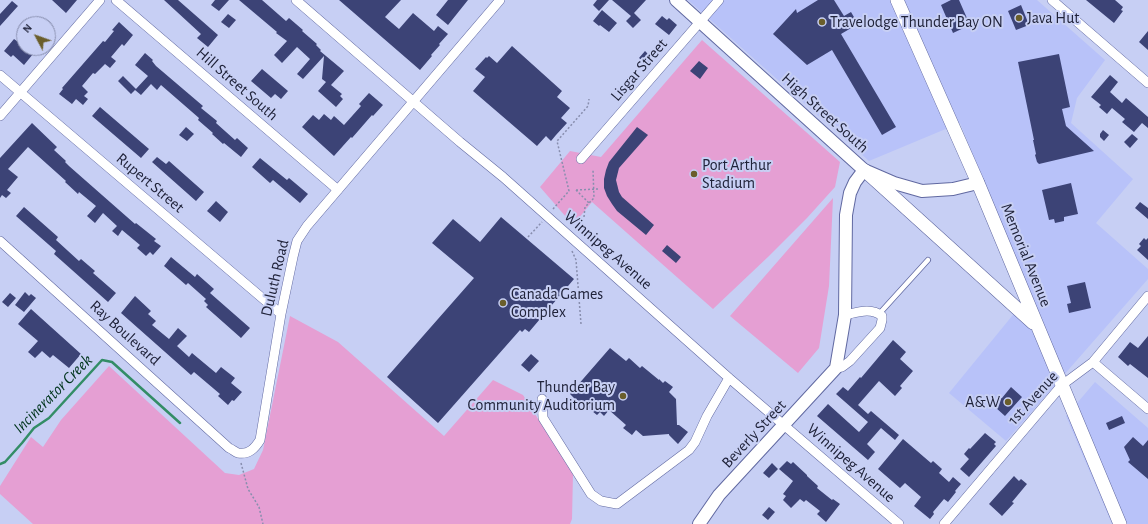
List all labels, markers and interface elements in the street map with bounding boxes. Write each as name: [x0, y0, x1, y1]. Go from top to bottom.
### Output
place label: Java Hut: [1027, 8, 1079, 28]
place label: Travelodge Thunder Bay ON: [830, 12, 1003, 32]
marker: Java Hut: [1014, 13, 1024, 23]
north arrow: [16, 16, 56, 56]
marker: Travelodge Thunder Bay ON: [817, 17, 827, 27]
text: N: [21, 22, 34, 35]
street label: Lisgar Street: [607, 35, 671, 105]
street label: Hill Street South: [192, 43, 282, 125]
street label: High Street South: [778, 69, 872, 157]
street label: Rupert Street: [112, 149, 188, 217]
place label: Port Arthur Stadium: [702, 155, 771, 193]
marker: Port Arthur Stadium: [689, 169, 699, 179]
street label: Memorial Avenue: [997, 200, 1055, 310]
street label: Winnipeg Avenue: [560, 206, 656, 294]
street label: Duluth Road: [257, 238, 293, 318]
place label: Canada Games Complex: [511, 284, 603, 322]
street label: Ray Boulevard: [86, 296, 164, 370]
marker: Canada Games Complex: [498, 298, 508, 308]
water label: Incinerator Creek: [9, 350, 97, 438]
street label: 1st Avenue: [1004, 367, 1062, 429]
place label: Thunder Bay Community Auditorium: [468, 377, 615, 415]
marker: Thunder Bay Community Auditorium: [618, 391, 628, 401]
place label: A&W: [965, 392, 1000, 412]
street label: Beverly Street: [718, 396, 790, 472]
marker: A&W: [1003, 397, 1013, 407]
street label: Winnipeg Avenue: [803, 419, 899, 507]

